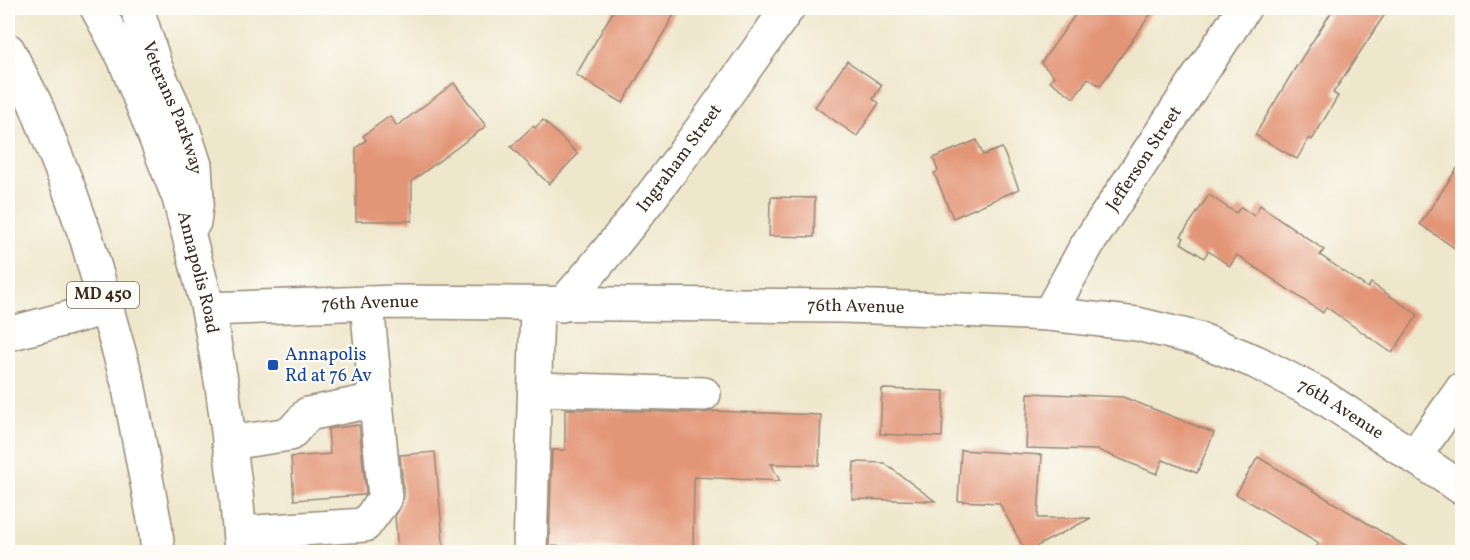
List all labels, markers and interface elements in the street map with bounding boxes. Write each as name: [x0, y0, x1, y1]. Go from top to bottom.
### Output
street label: Veterans Parkway: [136, 38, 208, 175]
street label: Ingraham Street: [631, 99, 728, 218]
street label: Jefferson Street: [1100, 101, 1188, 216]
street label: Annapolis Road: [170, 208, 225, 336]
road number: MD 450: [67, 282, 139, 308]
street label: 76th Avenue: [321, 289, 419, 317]
street label: 76th Avenue: [807, 293, 905, 320]
place label: Annapolis Rd at 76 Av: [285, 343, 372, 389]
marker: Annapolis Rd at 76 Av: [266, 358, 280, 372]
street label: 76th Avenue: [1293, 373, 1388, 446]

